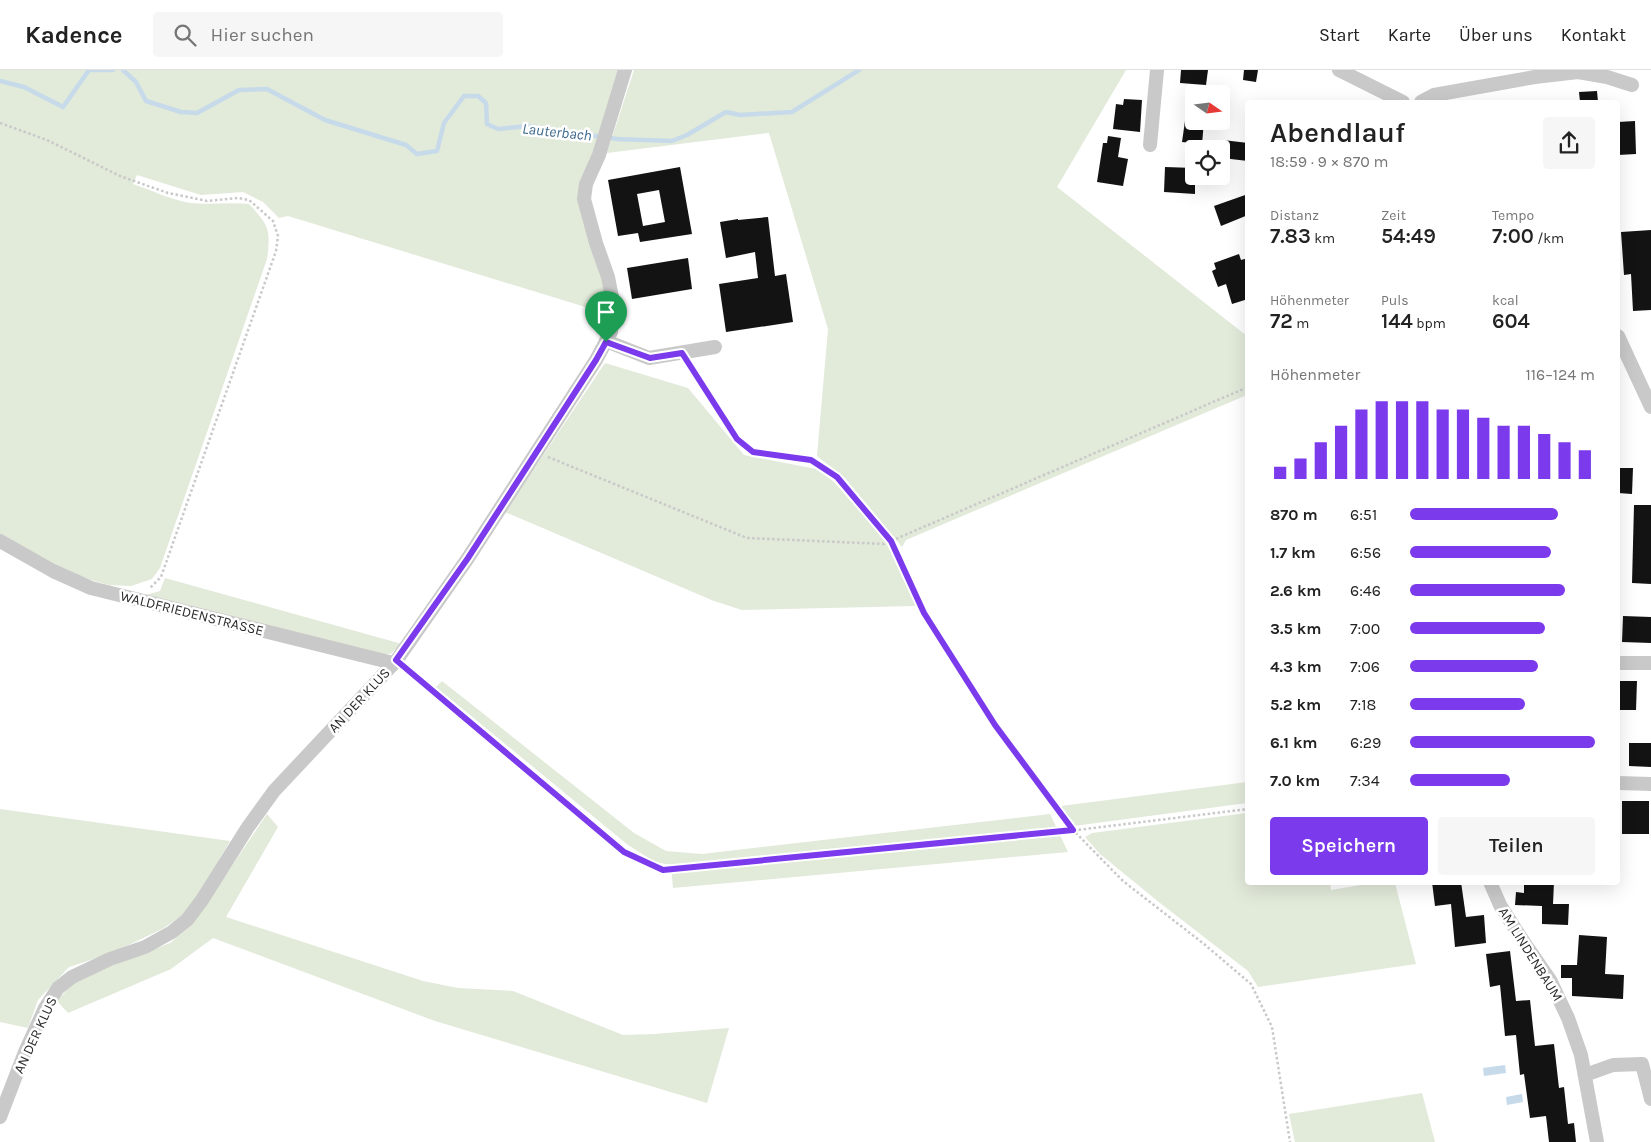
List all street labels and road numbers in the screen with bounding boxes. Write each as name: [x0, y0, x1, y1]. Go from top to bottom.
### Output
street label: WALDFRIEDENSTRASSE: [118, 587, 265, 640]
street label: AN DER KLUS: [325, 664, 394, 736]
street label: AM LINDENBAUM: [1495, 904, 1566, 1004]
street label: AN DER KLUS: [10, 994, 61, 1076]

